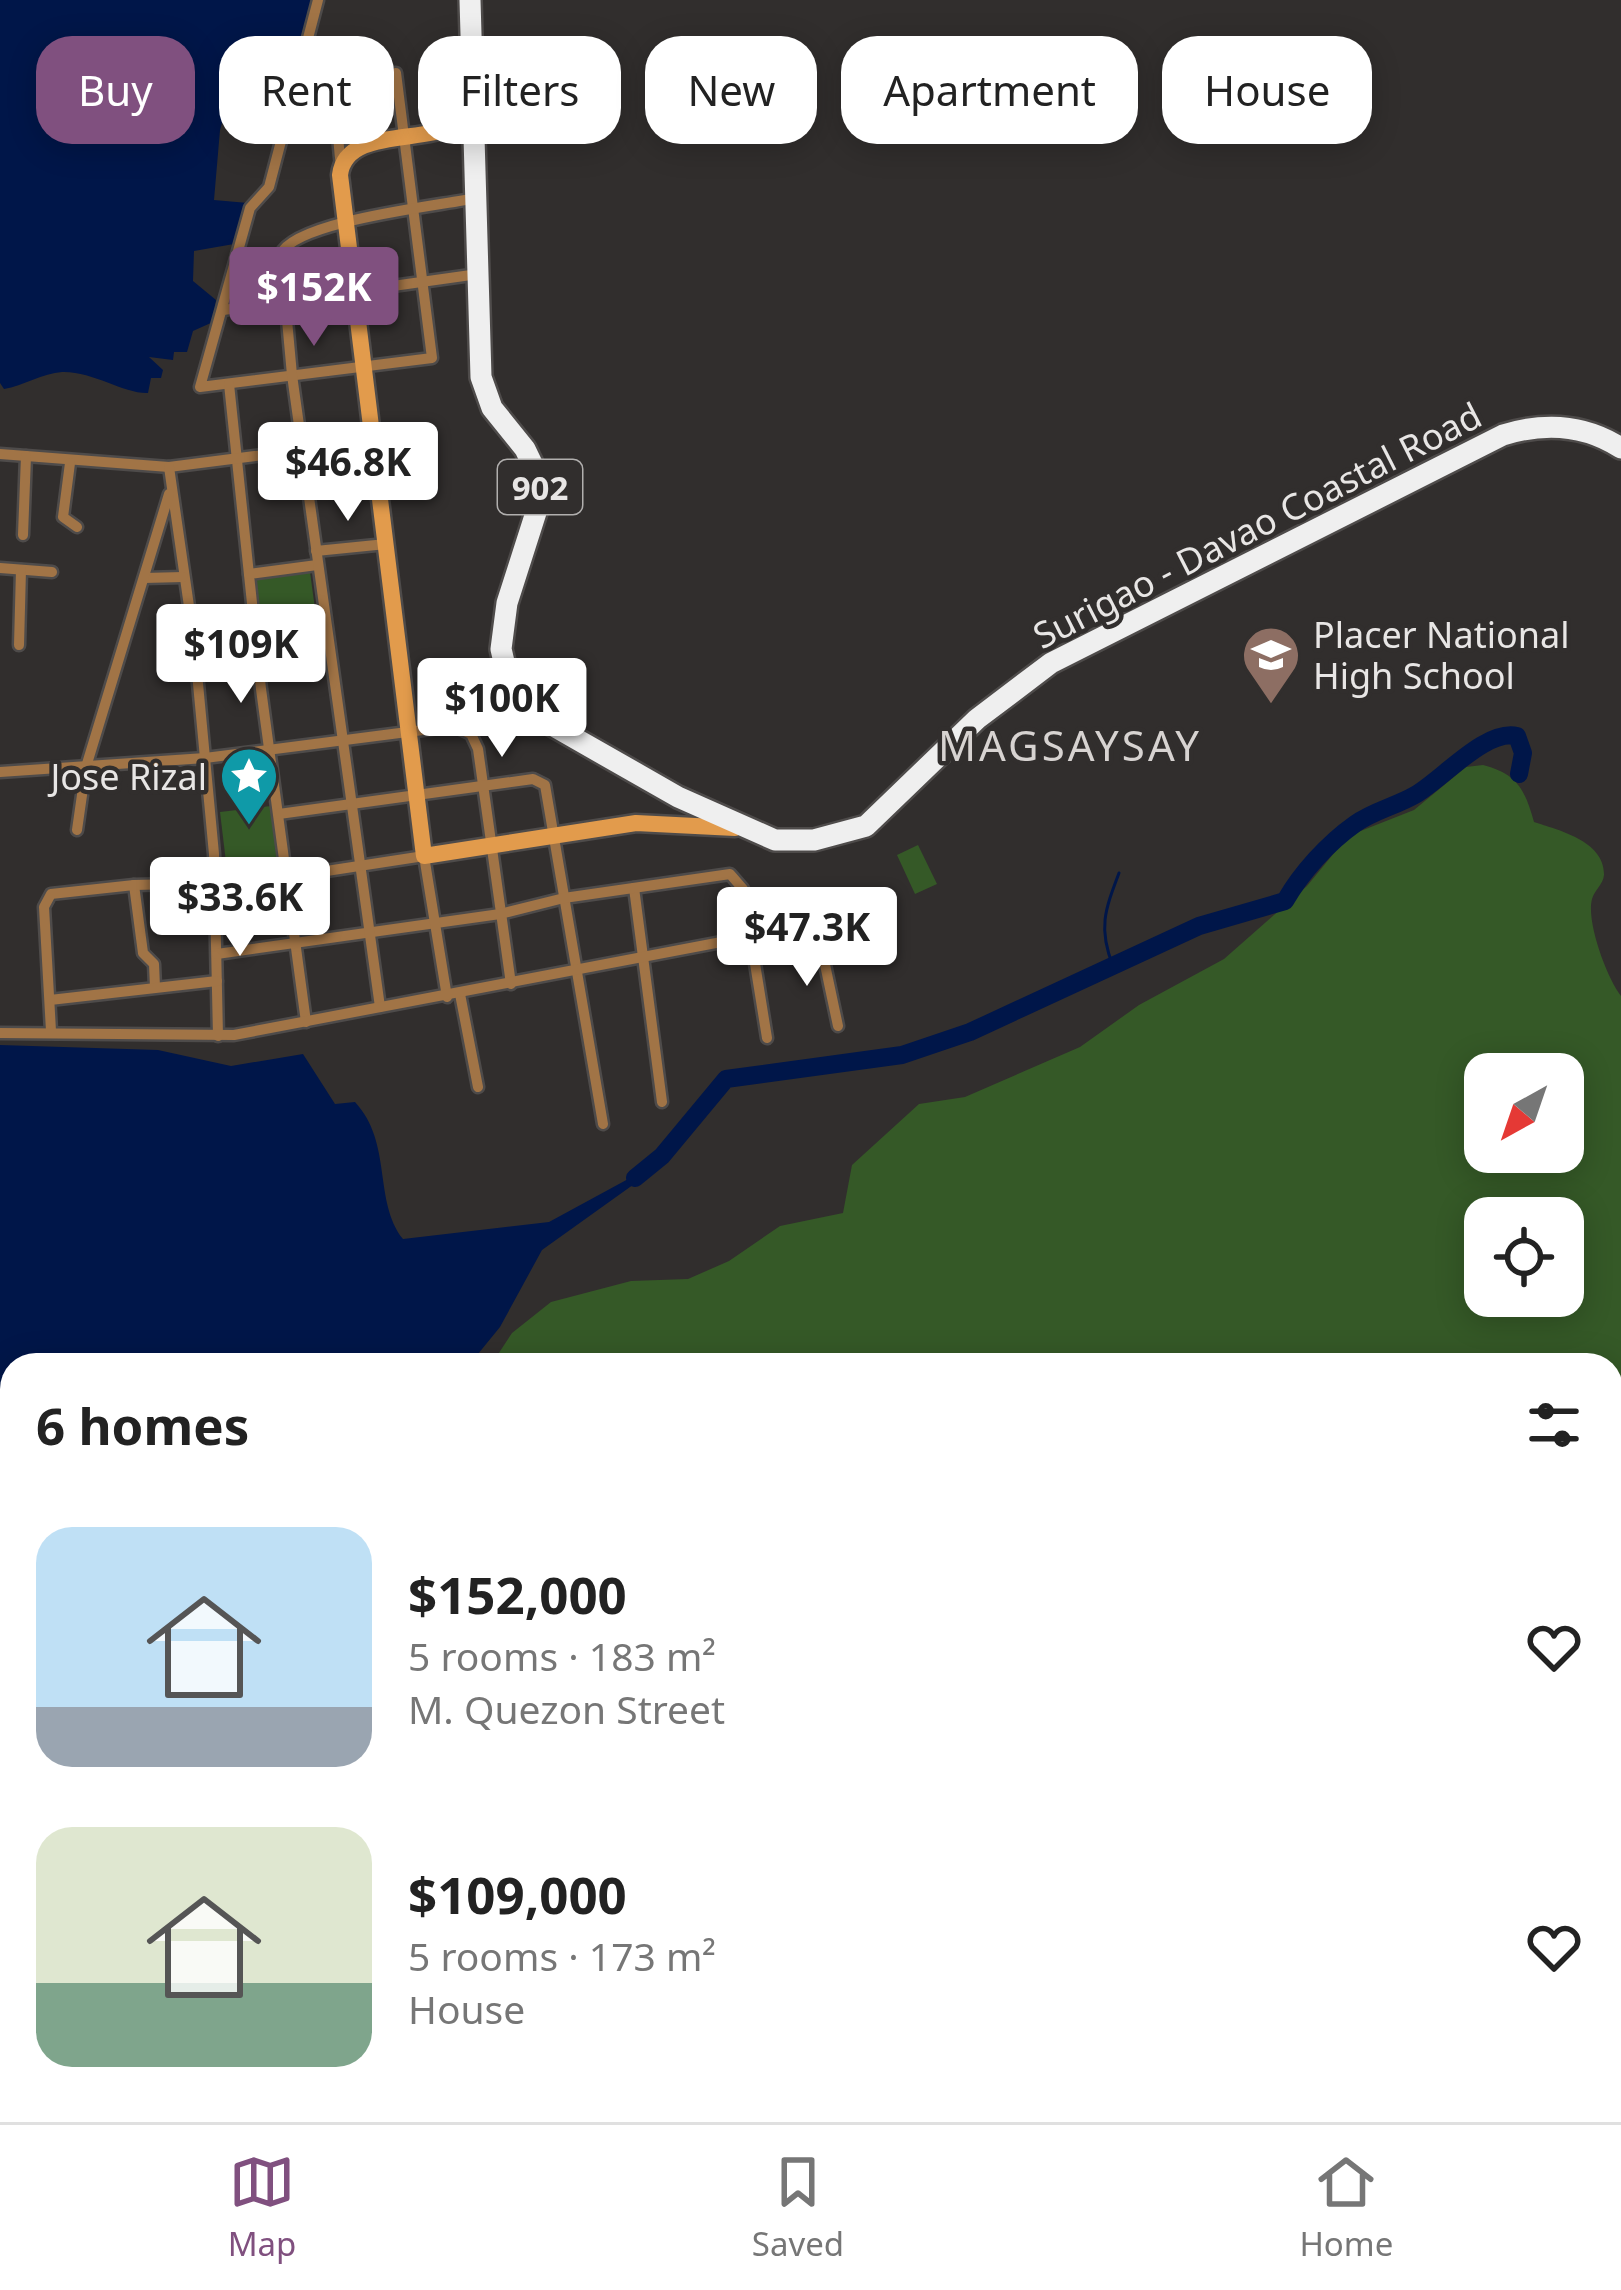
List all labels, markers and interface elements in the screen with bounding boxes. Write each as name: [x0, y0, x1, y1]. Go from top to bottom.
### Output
chip: Buy: [36, 36, 195, 144]
chip: Rent: [219, 36, 394, 144]
chip: Filters: [418, 36, 621, 144]
chip: New: [645, 36, 817, 144]
chip: Apartment: [841, 36, 1138, 144]
chip: House: [1162, 36, 1372, 144]
pin: $152K: [230, 247, 398, 349]
text: $152K: [256, 259, 372, 312]
street label: Surigao - Davao Coastal Road: [1024, 390, 1490, 660]
pin: $46.8K: [250, 422, 446, 524]
text: $46.8K: [285, 434, 411, 487]
road number: 902: [498, 460, 582, 514]
pin: $109K: [157, 604, 325, 706]
place label: Placer National High School: [1313, 610, 1569, 700]
text: $109K: [183, 616, 299, 669]
school or university icon: Placer National High School: [1240, 624, 1302, 706]
pin: $100K: [418, 658, 586, 760]
text: $100K: [444, 670, 560, 723]
district label: MAGSAYSAY: [938, 716, 1202, 773]
place icon: Jose Rizal: [218, 745, 280, 827]
place label: Jose Rizal: [47, 752, 207, 801]
pin: $33.6K: [142, 857, 338, 959]
text: $33.6K: [177, 869, 303, 922]
pin: $47.3K: [709, 887, 905, 989]
text: $47.3K: [744, 899, 870, 952]
north arrow: [1464, 1053, 1584, 1173]
map controls: [1464, 1053, 1584, 1317]
button: locate: [1464, 1197, 1584, 1317]
text: 6 homes: [36, 1390, 249, 1460]
icon: filters: [1521, 1392, 1587, 1458]
text: $152,000: [408, 1559, 627, 1629]
icon: home: [132, 1575, 276, 1719]
icon: heart: [1521, 1614, 1587, 1680]
text: 5 rooms · 183 m²: [408, 1629, 716, 1682]
text: M. Quezon Street: [408, 1682, 725, 1735]
text: $109,000: [408, 1859, 627, 1929]
icon: home: [132, 1875, 276, 2019]
icon: heart: [1521, 1914, 1587, 1980]
text: 5 rooms · 173 m²: [408, 1929, 716, 1982]
text: House: [408, 1982, 525, 2035]
tab: Map: [228, 2149, 296, 2266]
tab: Saved: [752, 2149, 844, 2266]
tab: Home: [1299, 2149, 1393, 2266]

